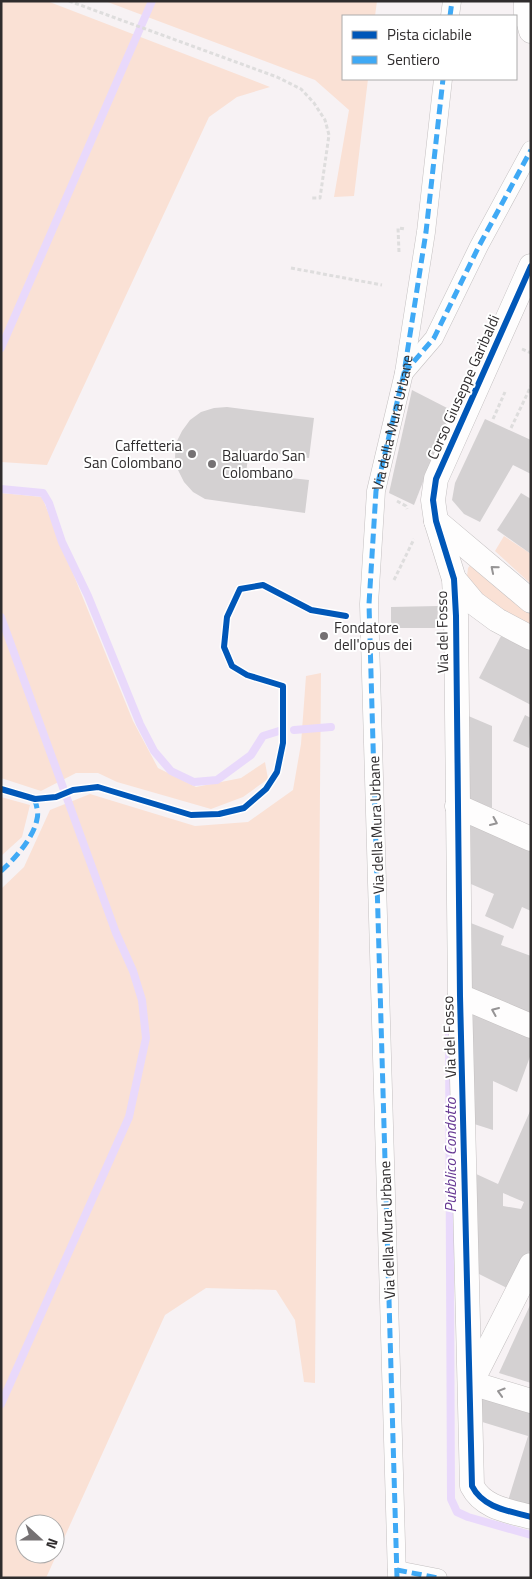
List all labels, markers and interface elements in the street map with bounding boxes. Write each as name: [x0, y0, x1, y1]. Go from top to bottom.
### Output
legend: [342, 15, 517, 80]
text: Pista ciclabile: [387, 23, 472, 46]
text: Sentiero: [387, 48, 440, 71]
street label: Corso Giuseppe Garibaldi: [421, 311, 505, 463]
street label: Via della Mura Urbane: [365, 353, 418, 493]
place label: Caffetteria San Colombano: [84, 434, 182, 474]
place label: Baluardo San Colombano: [222, 444, 306, 484]
marker: Caffetteria San Colombano: [186, 448, 198, 460]
marker: Baluardo San Colombano: [206, 458, 218, 470]
one-way arrow: [490, 566, 499, 575]
street label: Via del Fosso: [430, 590, 454, 673]
place label: Fondatore dell'opus dei: [334, 616, 412, 656]
marker: Fondatore dell'opus dei: [318, 630, 330, 642]
street label: Via della Mura Urbane: [362, 755, 390, 895]
one-way arrow: [489, 816, 498, 827]
street label: Via del Fosso: [436, 995, 462, 1079]
one-way arrow: [491, 1006, 500, 1017]
water label: Pubblico Condotto: [438, 1096, 462, 1212]
street label: Via della Mura Urbane: [373, 1160, 401, 1300]
one-way arrow: [497, 1387, 505, 1397]
north arrow: [15, 1514, 65, 1564]
text: N: [41, 1536, 64, 1552]

